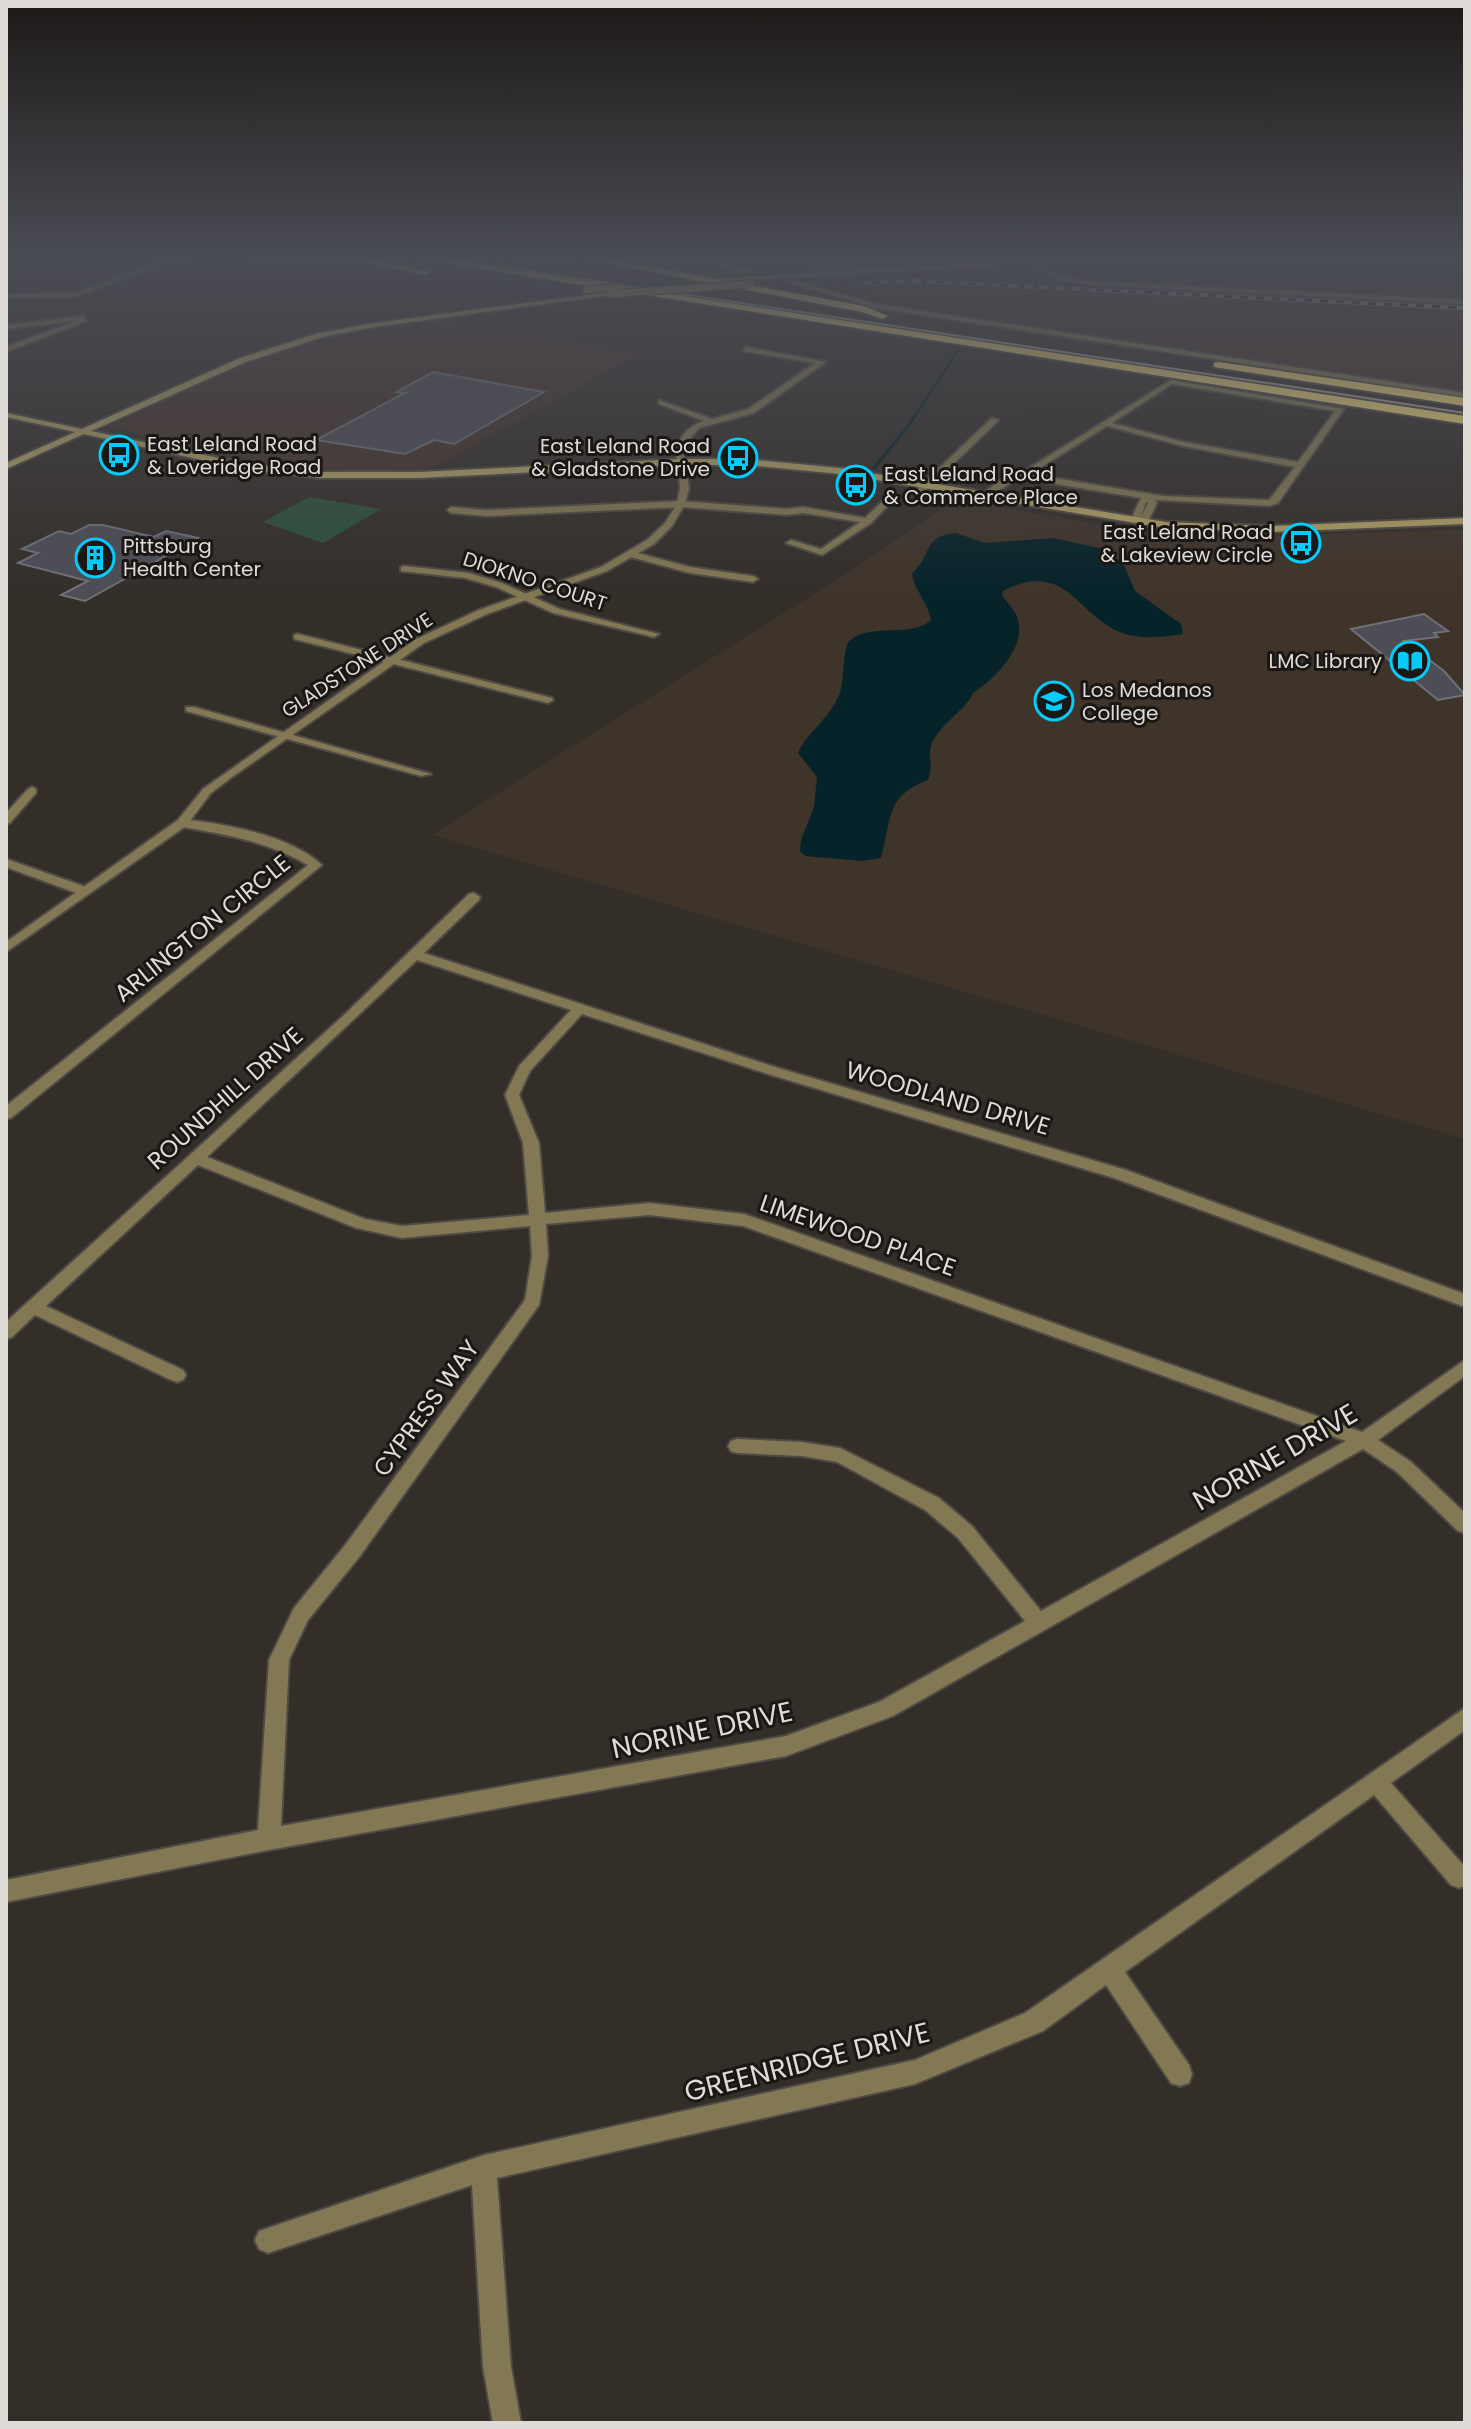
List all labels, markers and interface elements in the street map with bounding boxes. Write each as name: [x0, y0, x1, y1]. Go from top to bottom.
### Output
place label: East Leland Road & Loveridge Road: [147, 430, 321, 481]
place label: East Leland Road & Gladstone Drive: [531, 432, 710, 483]
bus stop icon: East Leland Road & Loveridge Road: [98, 434, 140, 476]
bus stop icon: East Leland Road & Gladstone Drive: [717, 437, 759, 479]
place label: East Leland Road & Commerce Place: [884, 460, 1078, 511]
bus stop icon: East Leland Road & Commerce Place: [835, 464, 877, 506]
place label: East Leland Road & Lakeview Circle: [1100, 518, 1273, 569]
bus stop icon: East Leland Road & Lakeview Circle: [1280, 522, 1322, 564]
place label: Pittsburg Health Center: [123, 532, 261, 583]
building icon: Pittsburg Health Center: [74, 537, 116, 579]
street label: DIOKNO COURT: [460, 545, 611, 617]
street label: GLADSTONE DRIVE: [276, 606, 438, 724]
library icon: LMC Library: [1389, 640, 1431, 682]
place label: LMC Library: [1269, 647, 1382, 675]
place label: Los Medanos College: [1082, 676, 1212, 727]
school or university icon: Los Medanos College: [1033, 680, 1075, 722]
street label: ARLINGTON CIRCLE: [107, 847, 297, 1009]
street label: ROUNDHILL DRIVE: [140, 1019, 310, 1177]
street label: WOODLAND DRIVE: [842, 1053, 1054, 1143]
street label: LIMEWOOD PLACE: [756, 1186, 960, 1284]
street label: CYPRESS WAY: [365, 1333, 487, 1483]
street label: NORINE DRIVE: [1186, 1394, 1364, 1520]
street label: NORINE DRIVE: [608, 1692, 796, 1768]
street label: GREENRIDGE DRIVE: [680, 2013, 934, 2111]

